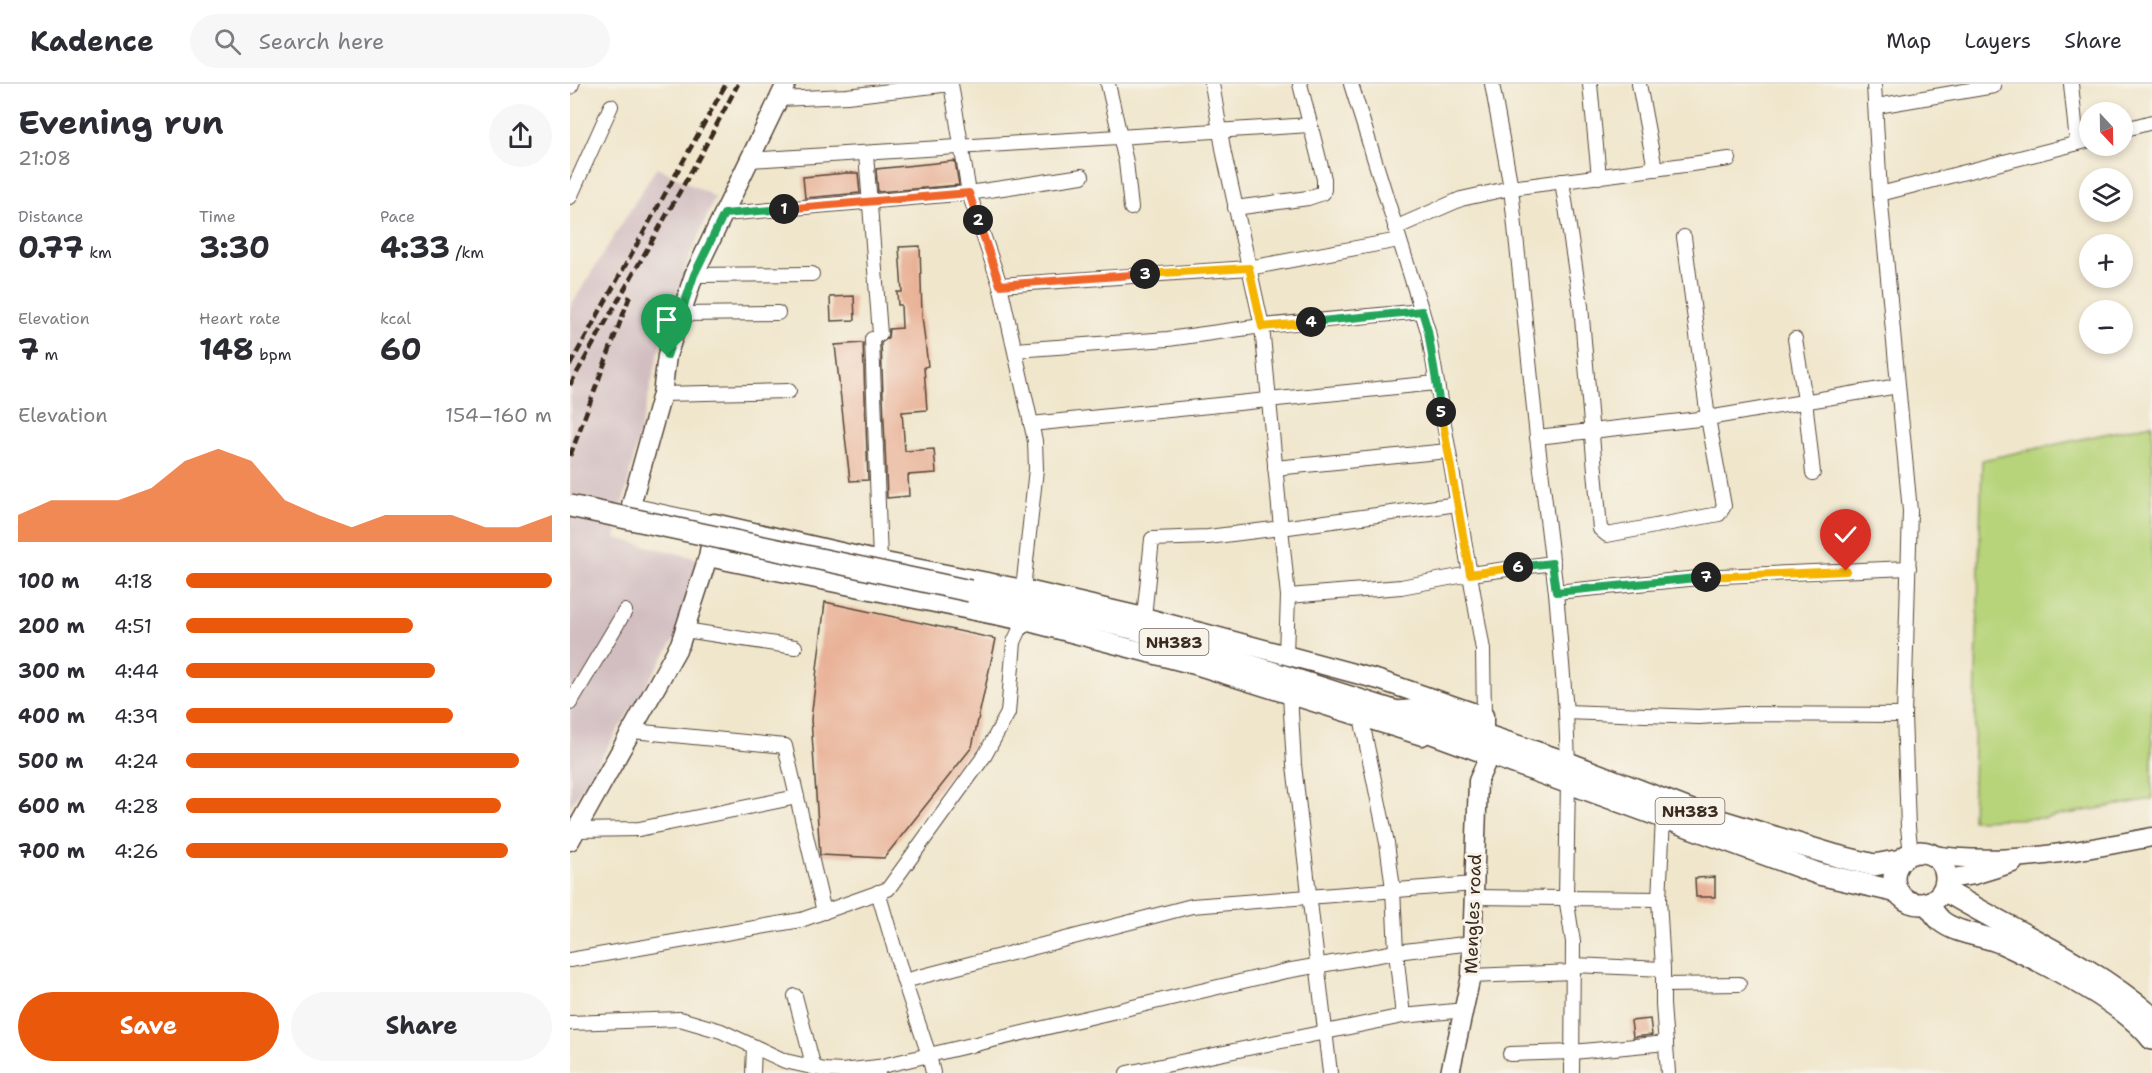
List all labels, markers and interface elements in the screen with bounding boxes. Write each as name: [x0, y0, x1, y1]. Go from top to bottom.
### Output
search box: [190, 14, 610, 68]
text: Kadence: [30, 22, 154, 60]
icon: search: [211, 25, 244, 58]
text: Search here: [259, 27, 385, 56]
text: Map: [1886, 27, 1931, 55]
text: Layers: [1964, 27, 2031, 55]
text: Share: [2064, 27, 2122, 55]
text: Evening run: [18, 100, 224, 145]
north arrow: [2079, 102, 2133, 156]
map controls: [2079, 102, 2133, 354]
button: share: [489, 104, 552, 167]
text: 21:08: [18, 145, 71, 171]
button: layers: [2079, 168, 2133, 222]
pin: 1: [769, 194, 799, 224]
text: 1: [780, 198, 788, 219]
pin: 2: [963, 205, 993, 235]
text: Distance: [18, 206, 84, 227]
text: Time: [199, 206, 236, 227]
text: Pace: [380, 206, 415, 227]
text: 2: [972, 209, 984, 230]
text: 0.77: [18, 227, 84, 268]
text: 3:30: [199, 227, 270, 268]
text: 4:33: [380, 227, 450, 268]
button: +: [2079, 234, 2133, 288]
text: km: [84, 242, 112, 263]
text: /km: [450, 242, 484, 263]
pin: 3: [1130, 259, 1160, 289]
text: 3: [1139, 263, 1151, 284]
pin: [641, 294, 692, 356]
button: −: [2079, 300, 2133, 354]
icon: arrive: [650, 303, 683, 336]
pin: 4: [1296, 307, 1326, 337]
text: Elevation: [18, 308, 90, 329]
text: Heart rate: [199, 308, 281, 329]
text: kcal: [380, 308, 411, 329]
text: 4: [1305, 311, 1317, 332]
text: 7: [18, 329, 39, 370]
text: 148: [199, 329, 254, 370]
text: 60: [380, 329, 422, 370]
text: m: [39, 344, 58, 365]
text: bpm: [254, 344, 292, 365]
pin: 5: [1426, 397, 1456, 427]
text: 5: [1436, 401, 1446, 422]
text: Elevation: [18, 402, 108, 428]
text: 154–160 m: [445, 402, 552, 428]
pin: [1820, 509, 1871, 571]
icon: check: [1829, 518, 1862, 551]
pin: 6: [1503, 552, 1533, 582]
text: 6: [1512, 556, 1524, 577]
pin: 7: [1691, 562, 1721, 592]
text: 7: [1700, 566, 1712, 587]
text: 100 m: [18, 568, 80, 594]
text: 4:18: [114, 568, 153, 594]
text: 200 m: [18, 613, 85, 639]
text: 4:51: [114, 613, 152, 639]
road number: NH383: [1140, 629, 1208, 655]
text: 300 m: [18, 658, 85, 684]
text: 4:44: [114, 658, 159, 684]
text: 400 m: [18, 703, 85, 729]
text: 4:39: [114, 703, 159, 729]
text: 500 m: [18, 748, 84, 774]
text: 4:24: [114, 748, 158, 774]
text: 600 m: [18, 793, 85, 819]
text: 4:28: [114, 793, 159, 819]
road number: NH383: [1656, 798, 1724, 824]
text: 700 m: [18, 838, 85, 864]
text: 4:26: [114, 838, 159, 864]
street label: Mengles road: [1459, 854, 1487, 974]
button: Save: [18, 992, 279, 1061]
button: Share: [291, 992, 552, 1061]

